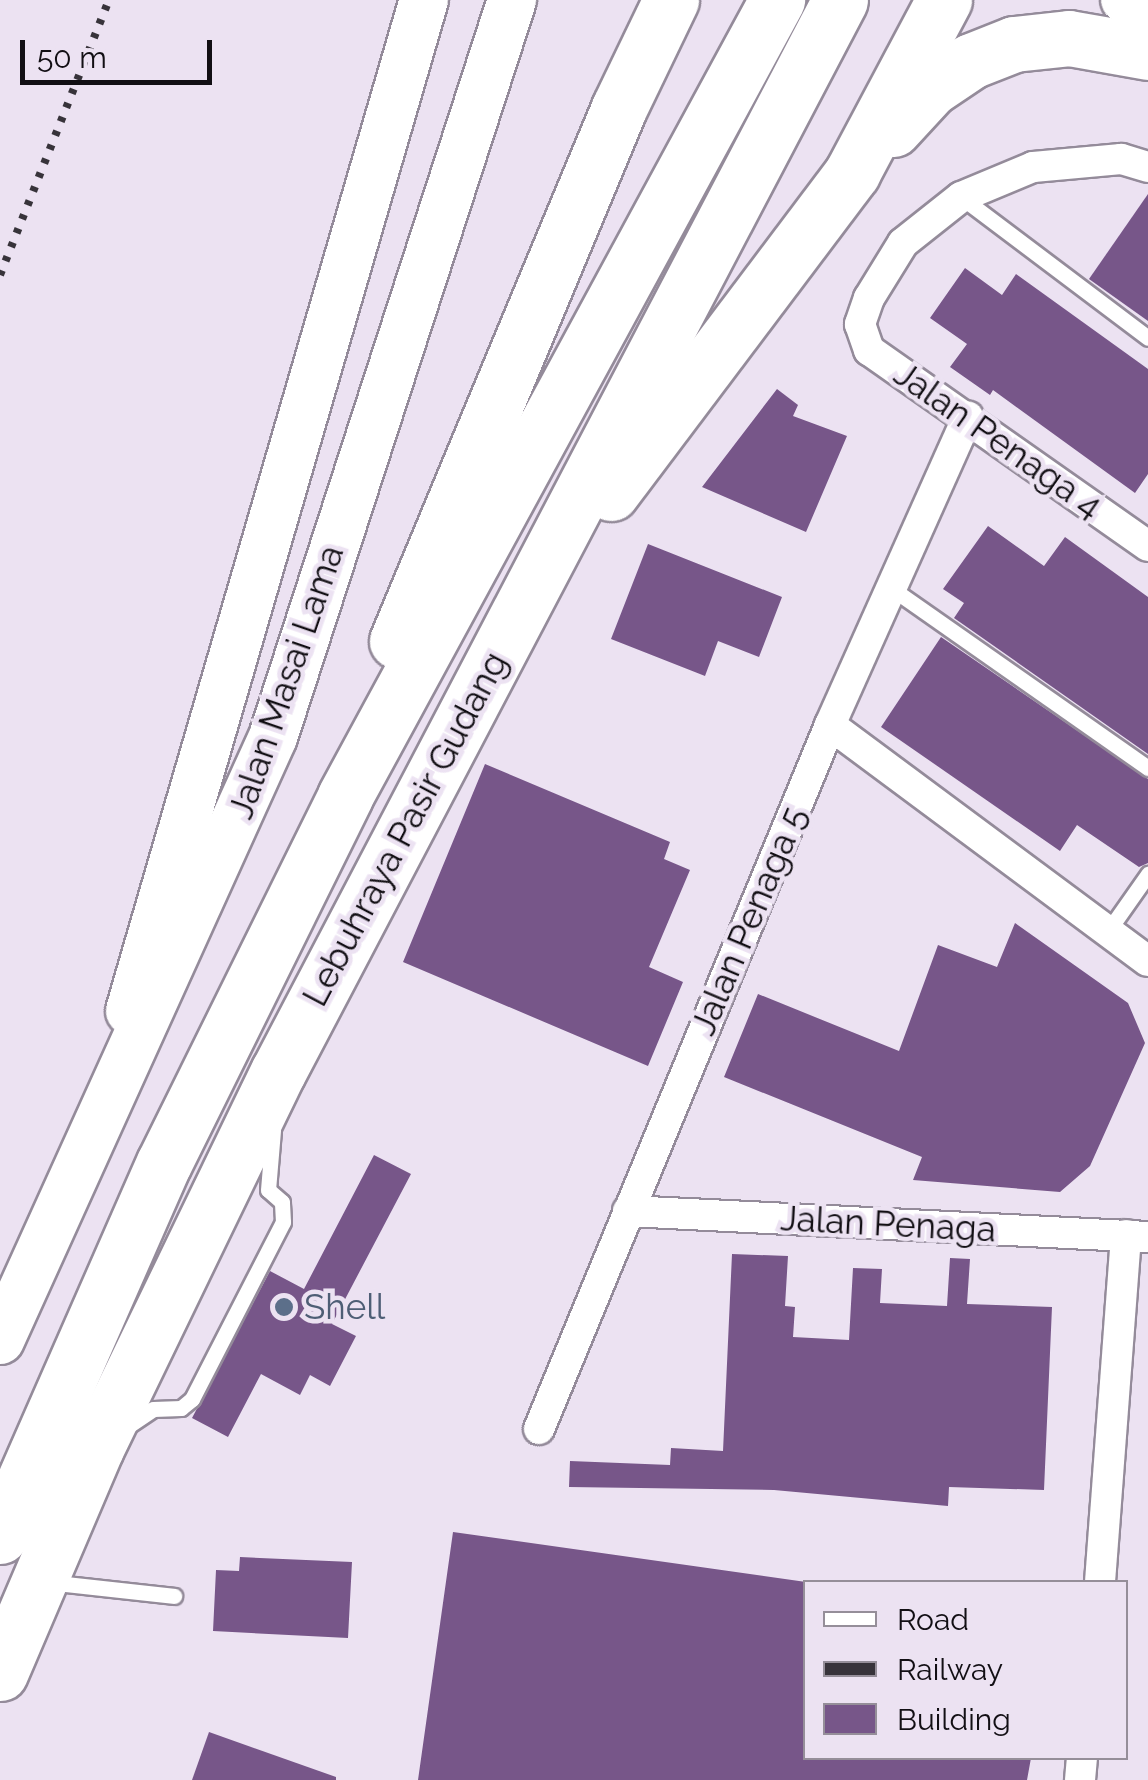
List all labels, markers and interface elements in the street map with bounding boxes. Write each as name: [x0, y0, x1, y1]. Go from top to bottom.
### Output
scale bar: [25, 20, 218, 82]
text: 50 m: [37, 40, 107, 75]
street label: Jalan Penaga 4: [886, 353, 1110, 527]
street label: Jalan Masai Lama: [220, 540, 352, 824]
street label: Lebuhraya Pasir Gudang: [294, 644, 516, 1014]
street label: Jalan Penaga 5: [682, 801, 816, 1041]
street label: Jalan Penaga: [779, 1197, 997, 1251]
place label: Shell: [304, 1286, 385, 1328]
marker: Shell: [273, 1296, 295, 1318]
legend: [803, 1580, 1128, 1760]
text: Road: [897, 1602, 969, 1637]
text: Railway: [897, 1652, 1003, 1687]
text: Building: [897, 1702, 1011, 1737]

